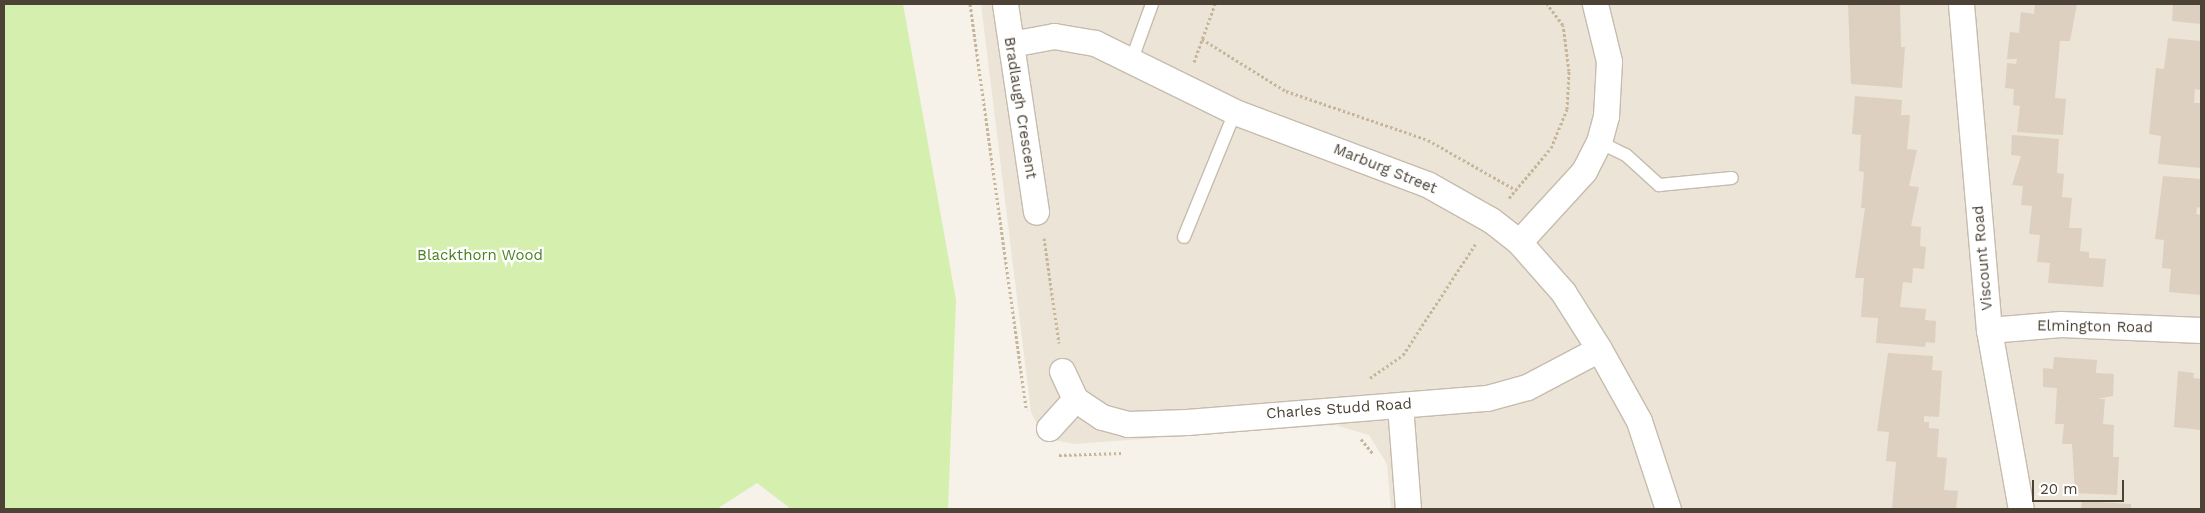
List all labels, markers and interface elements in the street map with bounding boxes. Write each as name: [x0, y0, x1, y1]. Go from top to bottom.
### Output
street label: Bradlaugh Crescent: [1000, 36, 1040, 180]
street label: Marburg Street: [1331, 140, 1439, 198]
street label: Viscount Road: [1969, 205, 1997, 311]
park label: Blackthorn Wood: [417, 247, 543, 265]
street label: Elmington Road: [2037, 317, 2153, 337]
street label: Charles Studd Road: [1265, 395, 1413, 423]
scale bar: [2035, 470, 2128, 502]
text: 20 m: [2040, 480, 2078, 498]

